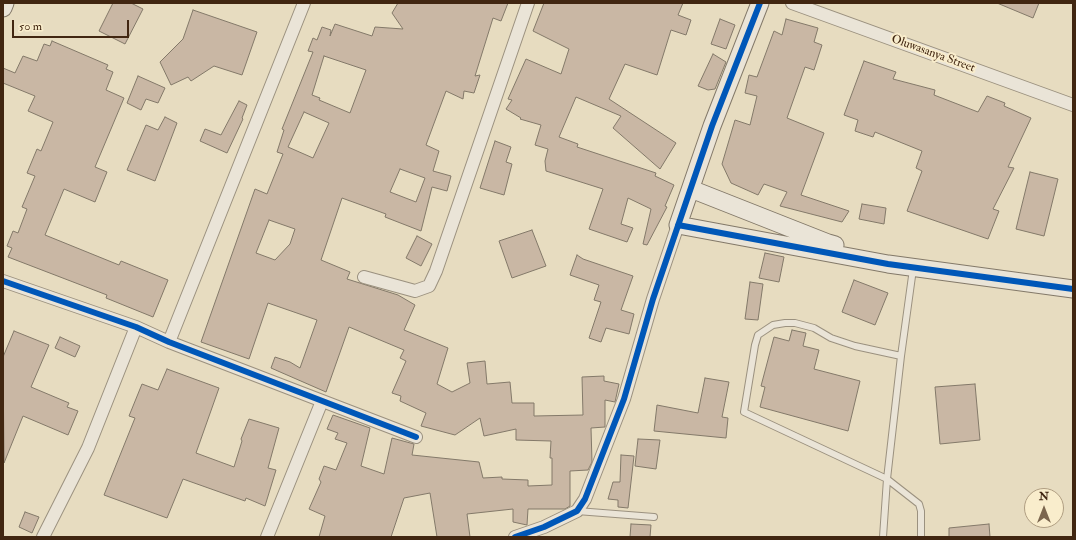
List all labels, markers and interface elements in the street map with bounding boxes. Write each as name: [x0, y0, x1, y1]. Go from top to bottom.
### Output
scale bar: [14, 12, 131, 38]
text: 50 m: [19, 19, 42, 34]
street label: Oluwasanya Street: [889, 32, 977, 76]
north arrow: [1024, 488, 1064, 528]
text: N: [1039, 490, 1049, 503]

